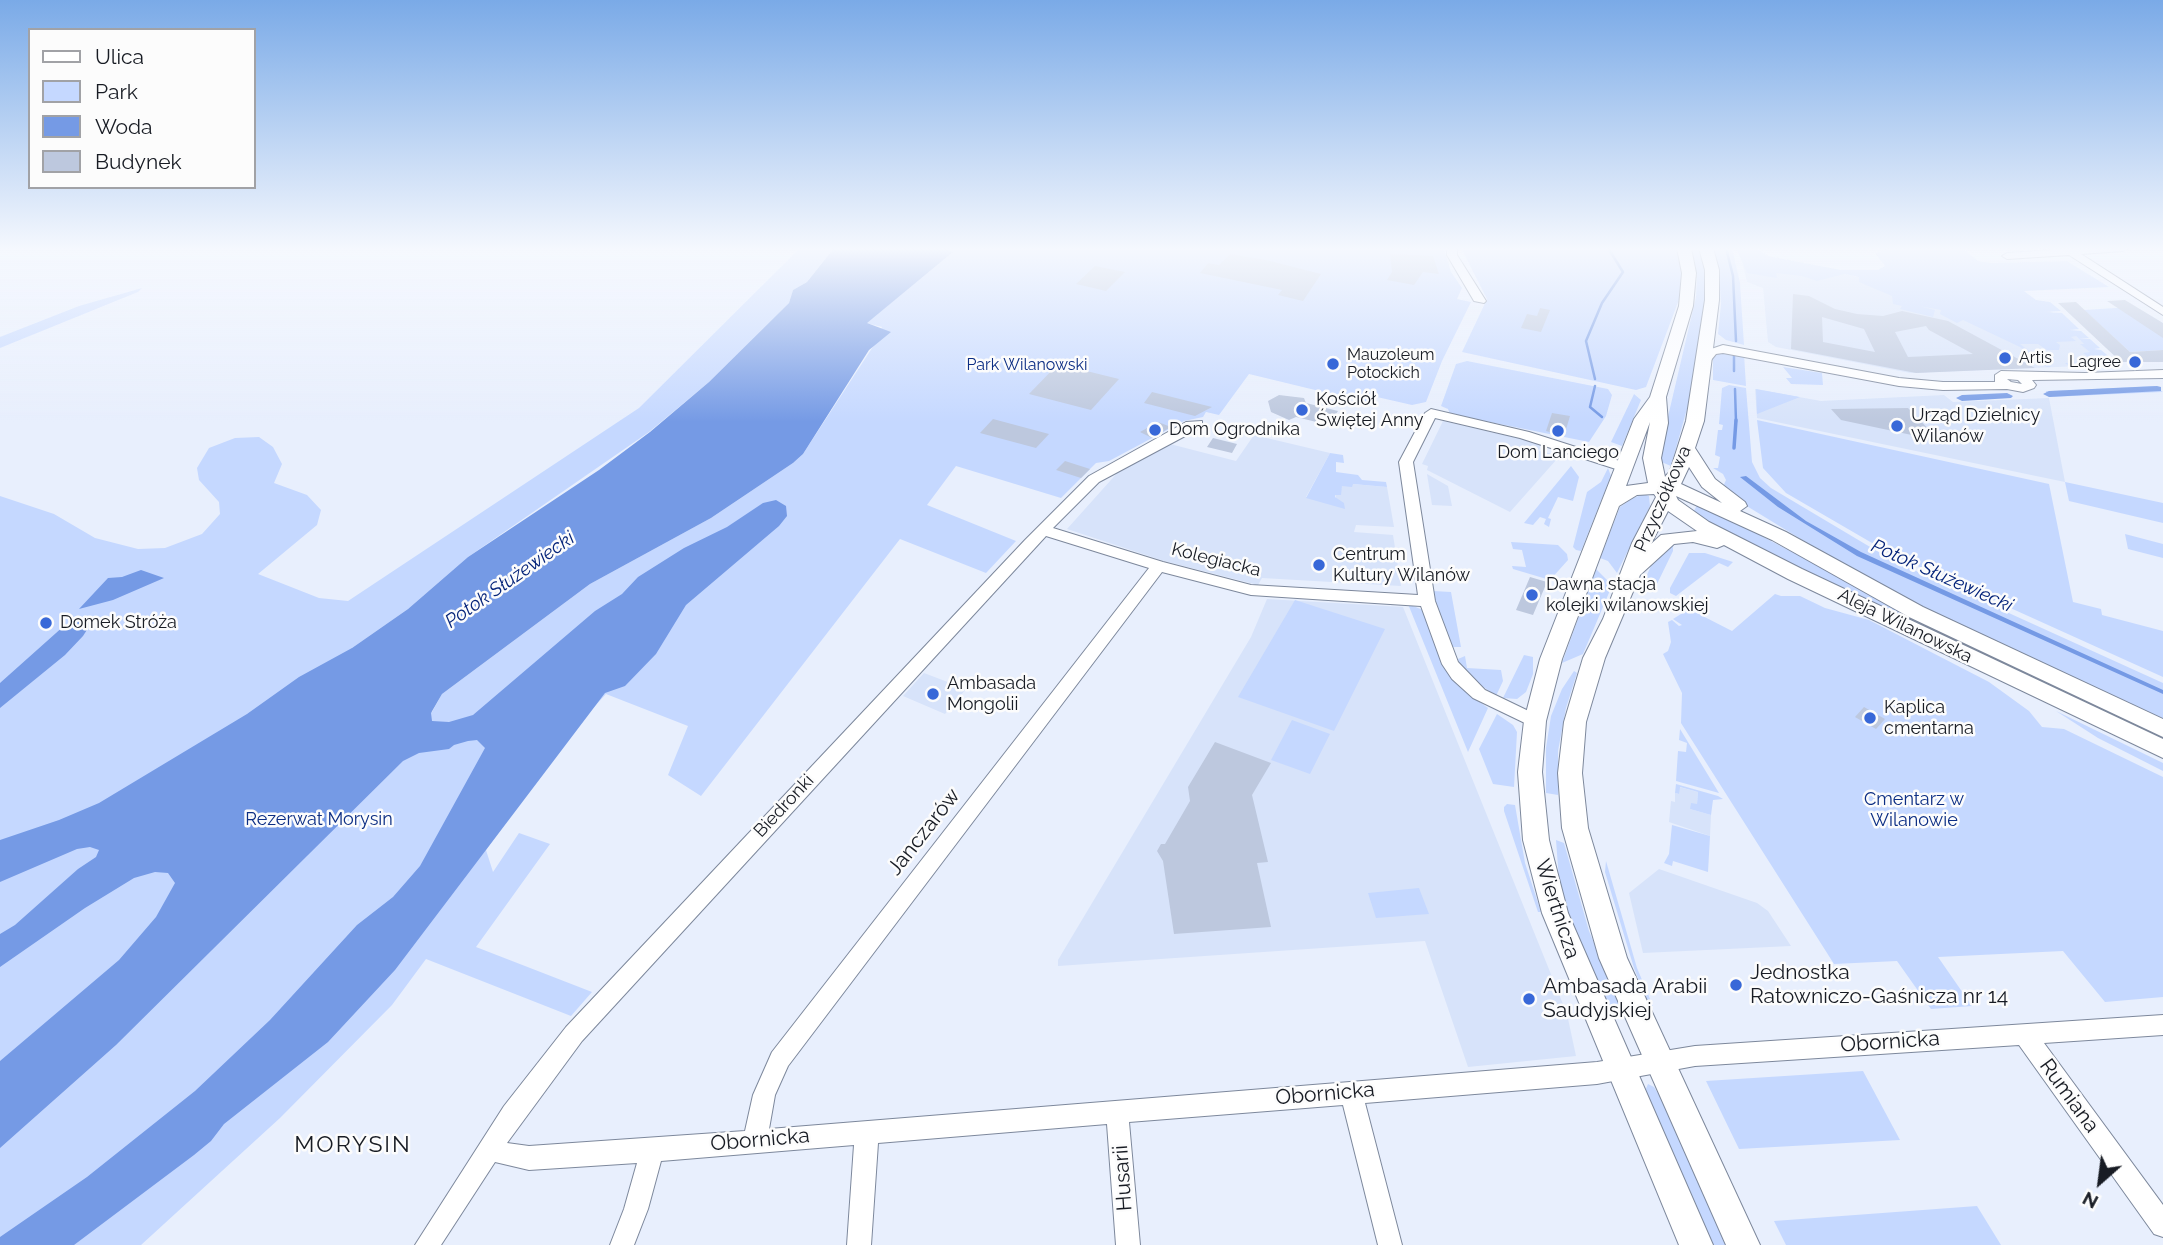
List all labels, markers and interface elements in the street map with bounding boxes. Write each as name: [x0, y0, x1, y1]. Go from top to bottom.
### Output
legend: [28, 28, 256, 189]
text: Ulica: [95, 44, 144, 69]
text: Park: [95, 79, 138, 104]
text: Woda: [95, 114, 153, 139]
text: Budynek: [95, 149, 182, 174]
place label: Mauzoleum Potockich: [1347, 345, 1434, 383]
place label: Artis: [2019, 348, 2052, 368]
marker: Artis: [1997, 350, 2013, 366]
place label: Lagree: [2069, 352, 2121, 372]
marker: Lagree: [2127, 354, 2143, 370]
park label: Park Wilanowski: [966, 355, 1088, 375]
marker: Mauzoleum Potockich: [1325, 356, 1341, 372]
place label: Kościół Świętej Anny: [1316, 389, 1423, 432]
marker: Kościół Świętej Anny: [1294, 402, 1310, 418]
place label: Urząd Dzielnicy Wilanów: [1911, 405, 2040, 448]
marker: Urząd Dzielnicy Wilanów: [1889, 418, 1905, 434]
place label: Dom Ogrodnika: [1169, 419, 1300, 441]
marker: Dom Ogrodnika: [1147, 422, 1163, 438]
marker: Dom Lanciego: [1550, 423, 1566, 439]
place label: Dom Lanciego: [1497, 442, 1619, 464]
street label: Przyczółkowa: [1630, 443, 1696, 555]
water label: Potok Służewiecki: [441, 527, 579, 633]
water label: Potok Służewiecki: [1868, 535, 2016, 617]
street label: Kolegiacka: [1169, 538, 1263, 582]
place label: Centrum Kultury Wilanów: [1333, 544, 1470, 586]
marker: Centrum Kultury Wilanów: [1311, 557, 1327, 573]
place label: Dawna stacja kolejki wilanowskiej: [1546, 574, 1709, 616]
street label: Aleja Wilanowska: [1834, 584, 1976, 668]
marker: Dawna stacja kolejki wilanowskiej: [1524, 587, 1540, 603]
place label: Domek Stróża: [60, 612, 177, 634]
marker: Domek Stróża: [38, 615, 54, 631]
place label: Ambasada Mongolii: [947, 673, 1036, 716]
marker: Ambasada Mongolii: [925, 686, 941, 702]
place label: Kaplica cmentarna: [1884, 697, 1974, 740]
marker: Kaplica cmentarna: [1862, 710, 1878, 726]
street label: Biedronki: [749, 770, 819, 842]
street label: Janczarów: [882, 784, 966, 880]
park label: Cmentarz w Wilanowie: [1864, 789, 1964, 832]
park label: Rezerwat Morysin: [245, 809, 393, 831]
street label: Wiertnicza: [1529, 856, 1585, 962]
place label: Jednostka Ratowniczo-Gaśnicza nr 14: [1750, 960, 2008, 1010]
place label: Ambasada Arabii Saudyjskiej: [1543, 974, 1707, 1024]
marker: Jednostka Ratowniczo-Gaśnicza nr 14: [1728, 977, 1744, 993]
marker: Ambasada Arabii Saudyjskiej: [1521, 991, 1537, 1007]
street label: Obornicka: [1840, 1026, 1940, 1058]
street label: Rumiana: [2034, 1054, 2104, 1138]
street label: Obornicka: [1274, 1077, 1376, 1111]
street label: Obornicka: [709, 1123, 811, 1157]
district label: MORYSIN: [295, 1131, 411, 1159]
street label: Husarii: [1108, 1144, 1138, 1212]
north arrow: [2065, 1147, 2135, 1217]
text: N: [2079, 1187, 2102, 1214]

